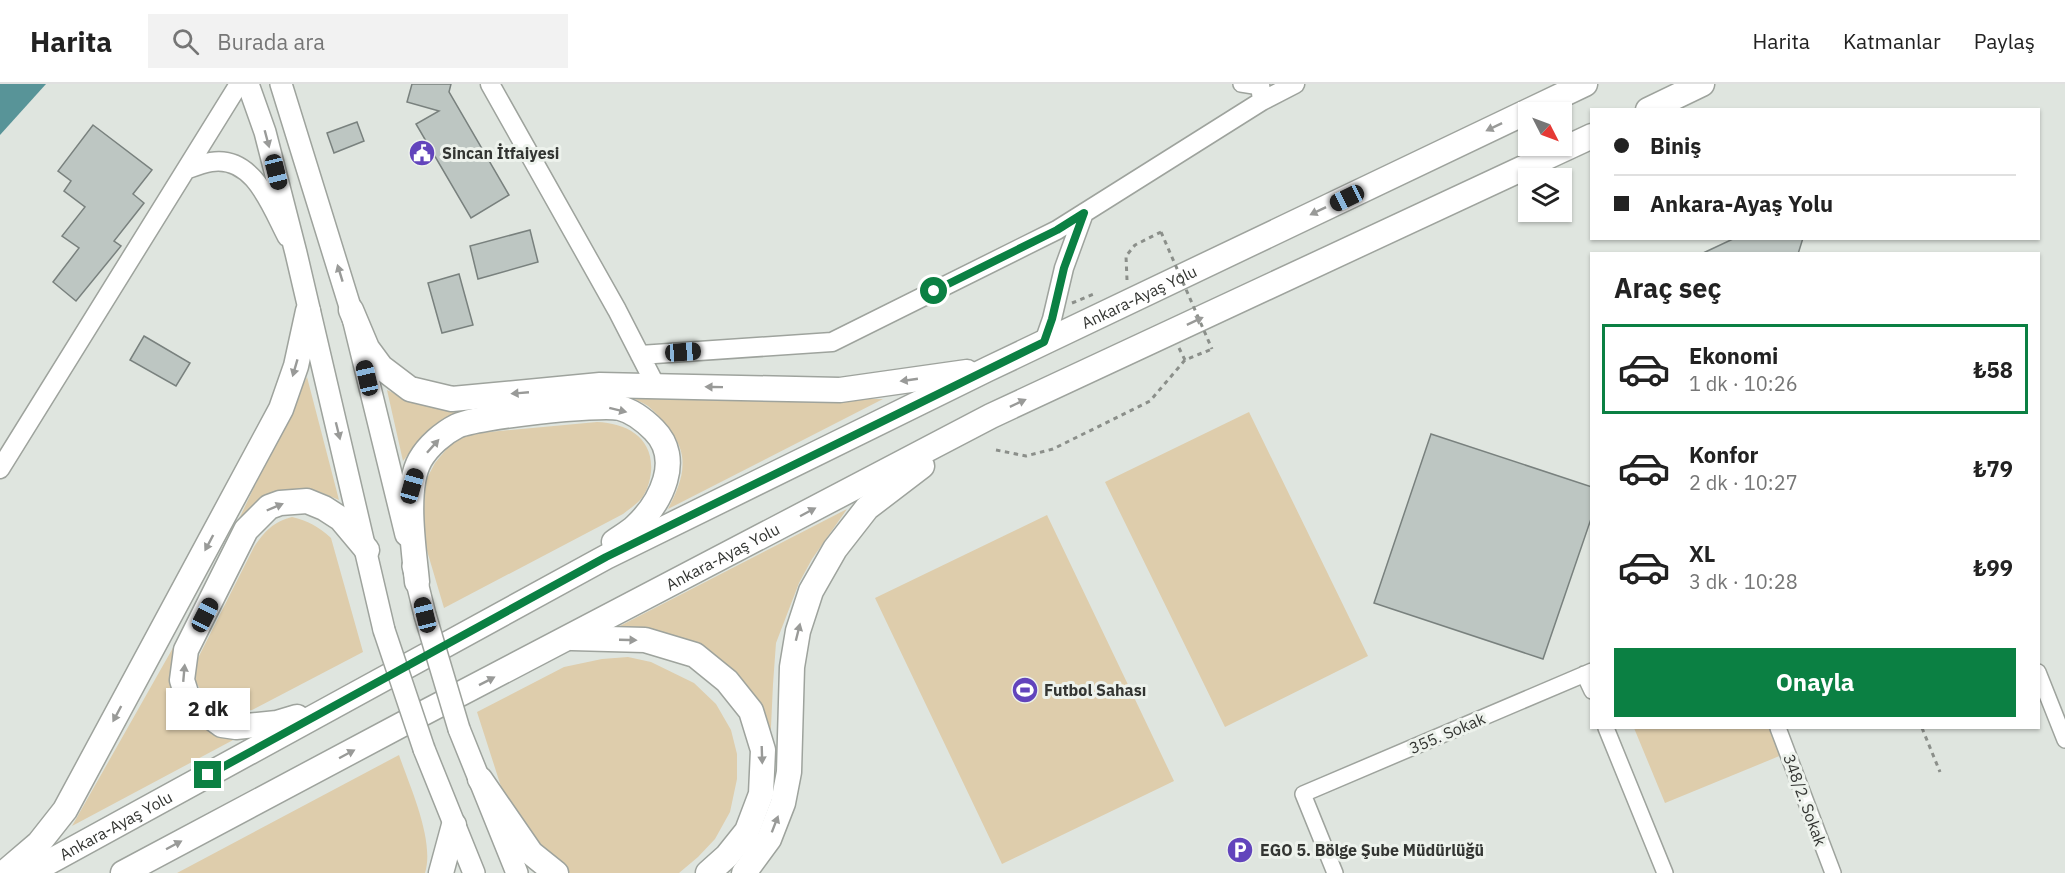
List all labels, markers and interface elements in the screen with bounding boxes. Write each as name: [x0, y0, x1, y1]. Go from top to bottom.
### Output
search box: [148, 14, 568, 68]
text: Harita: [30, 23, 112, 60]
icon: search: [169, 25, 202, 58]
text: Burada ara: [217, 27, 325, 56]
text: Harita: [1752, 27, 1810, 55]
text: Katmanlar: [1843, 27, 1941, 55]
text: Paylaş: [1974, 27, 2035, 55]
north arrow: [1518, 102, 1572, 156]
map controls: [1518, 102, 1572, 222]
one-way arrow: [1486, 123, 1503, 132]
one-way arrow: [263, 130, 272, 148]
text: Biniş: [1650, 131, 1701, 160]
public building icon: Sincan İtfaiyesi: [407, 138, 437, 168]
place label: Sincan İtfaiyesi: [442, 143, 559, 163]
car: [263, 152, 289, 192]
button: layers: [1518, 168, 1572, 222]
car: [1327, 182, 1367, 214]
text: Ankara-Ayaş Yolu: [1650, 189, 1833, 218]
one-way arrow: [1310, 207, 1327, 216]
street label: Ankara-Ayaş Yolu: [1078, 261, 1200, 333]
one-way arrow: [335, 264, 344, 282]
text: Araç seç: [1614, 270, 1721, 305]
route start: [920, 277, 947, 304]
one-way arrow: [1187, 316, 1204, 325]
text: Ekonomi: [1689, 341, 1778, 370]
car: [664, 342, 702, 362]
icon: car: [1617, 342, 1671, 396]
text: ₺58: [1973, 355, 2013, 384]
car: [354, 358, 380, 398]
one-way arrow: [290, 359, 299, 377]
text: 1 dk · 10:26: [1689, 370, 1798, 397]
one-way arrow: [899, 376, 918, 385]
one-way arrow: [705, 383, 724, 392]
one-way arrow: [510, 388, 529, 398]
one-way arrow: [1010, 398, 1028, 408]
one-way arrow: [609, 405, 627, 415]
one-way arrow: [333, 422, 343, 440]
one-way arrow: [426, 438, 440, 453]
text: Konfor: [1689, 440, 1758, 469]
icon: car: [1617, 441, 1671, 495]
text: ₺79: [1973, 454, 2013, 483]
car: [398, 466, 426, 506]
text: 2 dk · 10:27: [1689, 469, 1798, 496]
one-way arrow: [266, 502, 284, 512]
one-way arrow: [800, 507, 817, 517]
street label: Ankara-Ayaş Yolu: [662, 519, 783, 595]
one-way arrow: [204, 534, 214, 551]
text: XL: [1689, 539, 1715, 568]
icon: car: [1617, 540, 1671, 594]
text: ₺99: [1973, 553, 2013, 582]
text: 3 dk · 10:28: [1689, 568, 1798, 595]
car: [189, 595, 221, 635]
car: [412, 595, 438, 635]
one-way arrow: [794, 623, 804, 641]
one-way arrow: [619, 635, 638, 644]
button: Onayla: [1614, 648, 2016, 717]
one-way arrow: [179, 663, 188, 682]
sports icon: Futbol Sahası: [1010, 675, 1040, 705]
one-way arrow: [478, 676, 495, 685]
place label: Futbol Sahası: [1044, 680, 1146, 700]
callout: 2 dk: [166, 688, 250, 730]
text: 2 dk: [188, 695, 228, 722]
one-way arrow: [112, 706, 122, 723]
street label: 355. Sokak: [1406, 708, 1488, 758]
one-way arrow: [757, 746, 767, 765]
one-way arrow: [338, 749, 355, 759]
street label: 348/2. Sokak: [1779, 751, 1831, 849]
route end: [194, 761, 221, 788]
street label: Ankara-Ayaş Yolu: [56, 786, 176, 864]
one-way arrow: [771, 815, 780, 833]
parking icon: EGO 5. Bölge Şube Müdürlüğü: [1225, 835, 1255, 865]
one-way arrow: [166, 840, 183, 850]
place label: EGO 5. Bölge Şube Müdürlüğü: [1260, 840, 1484, 860]

